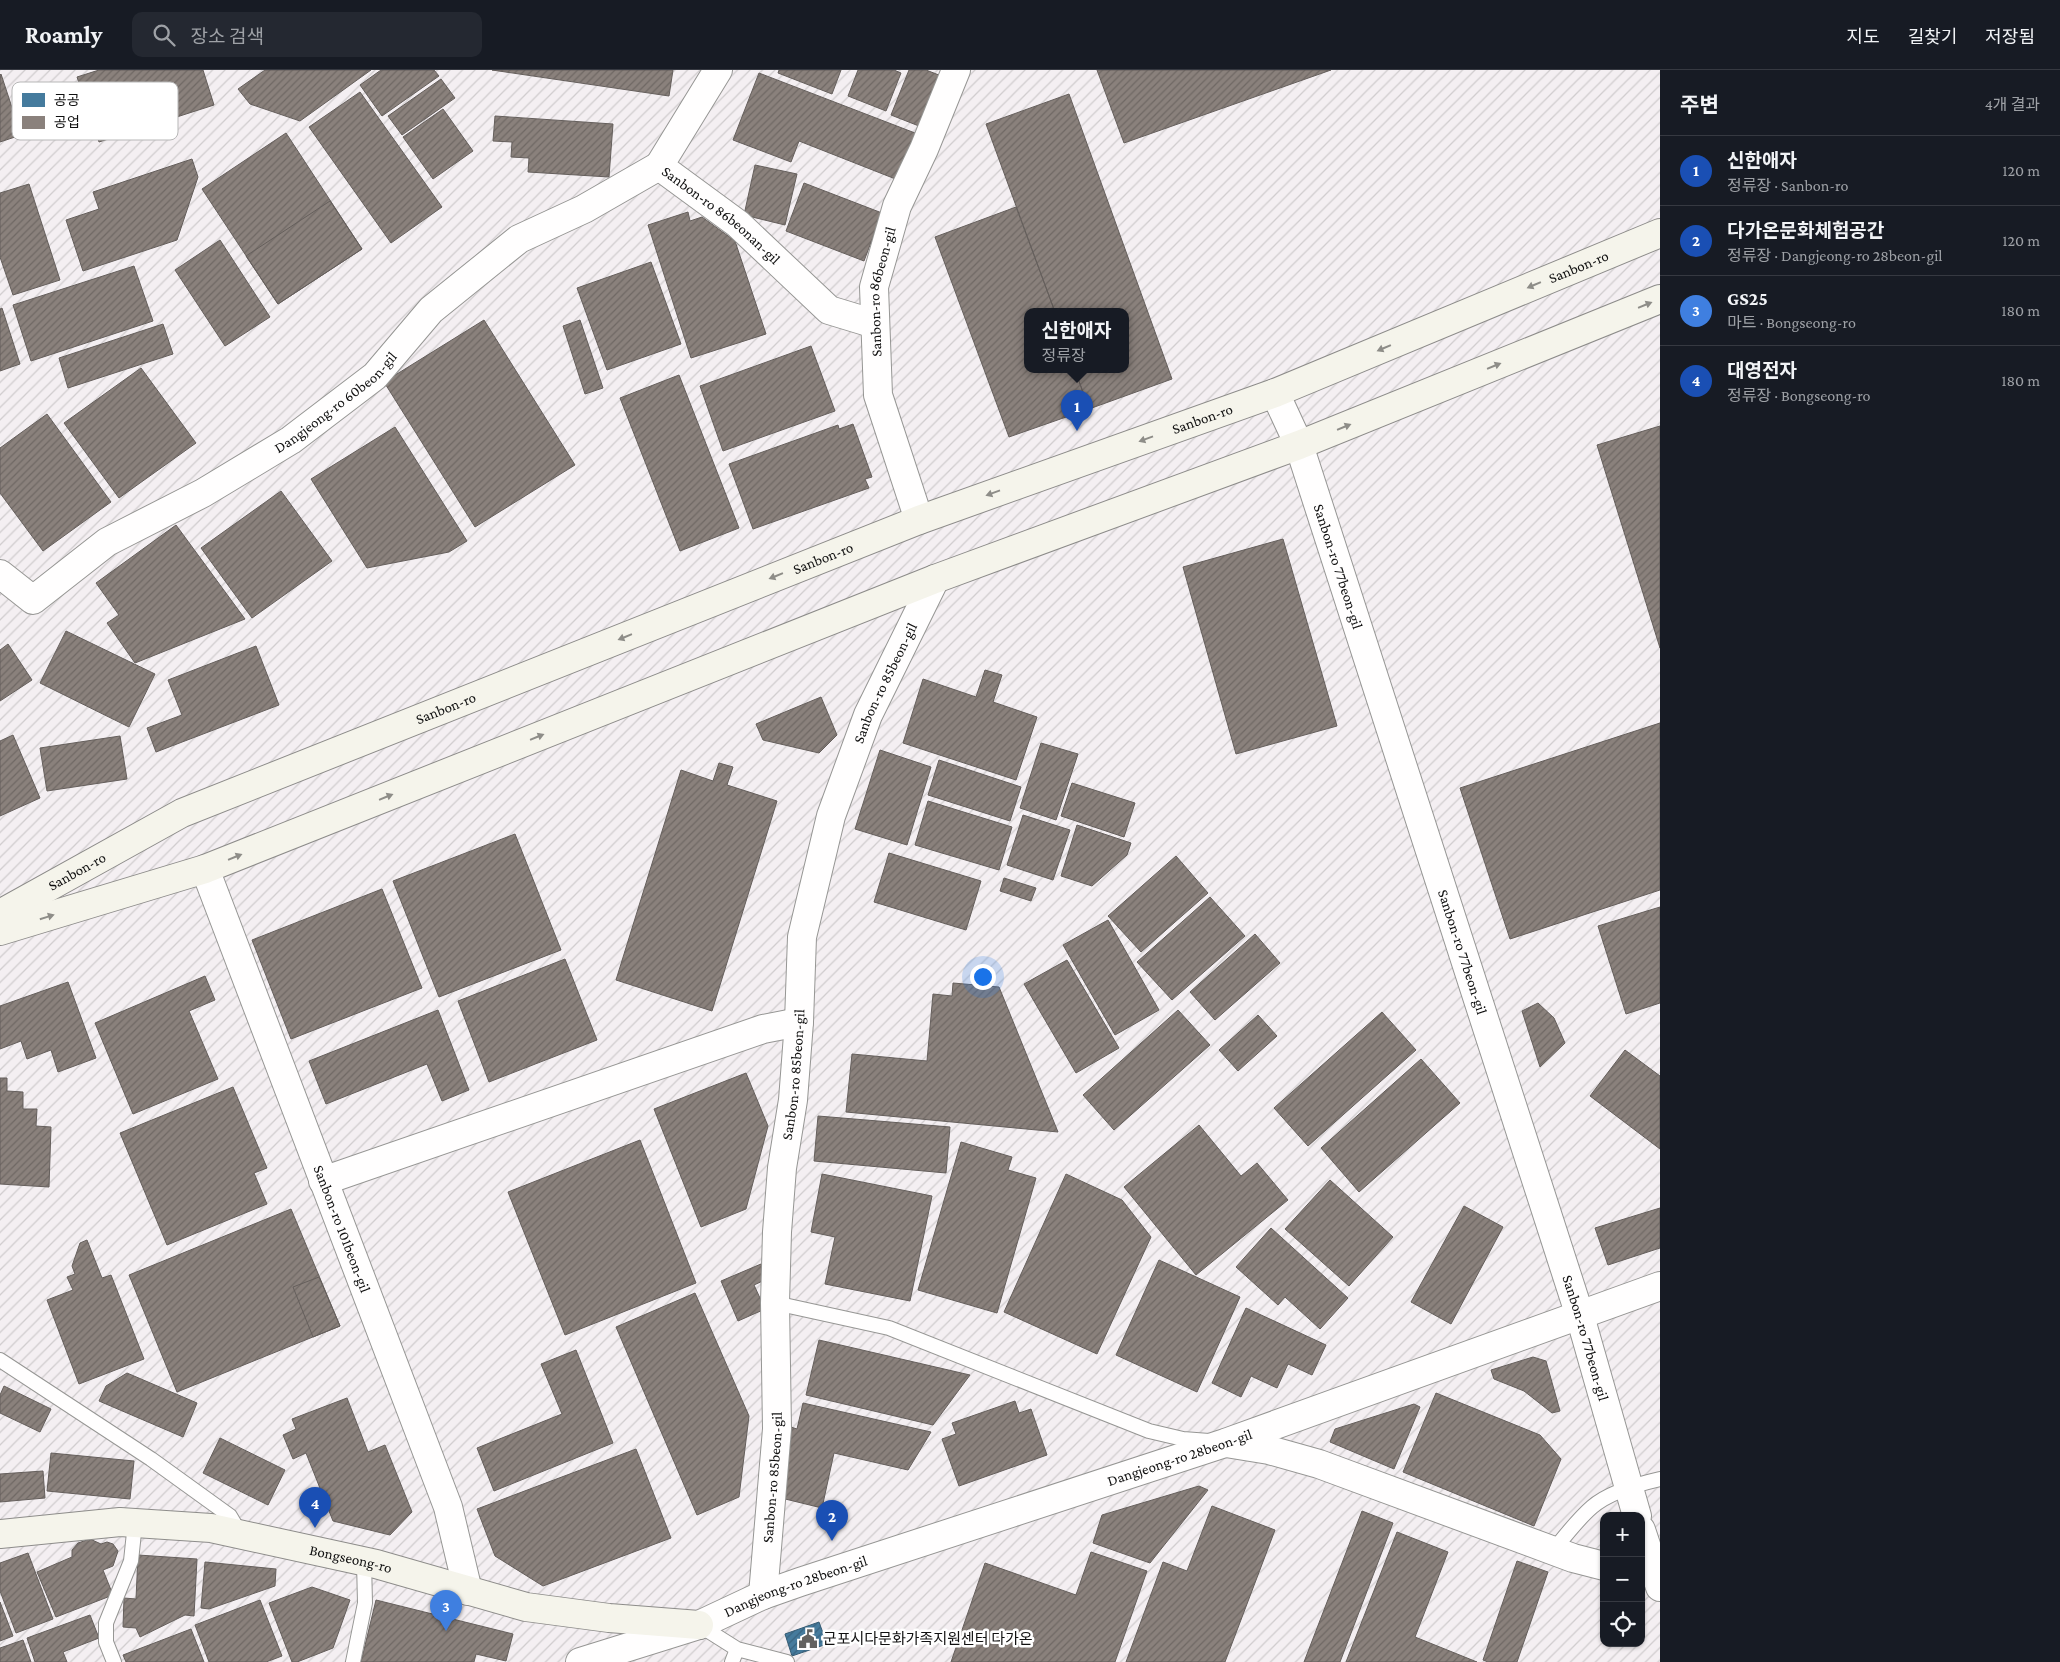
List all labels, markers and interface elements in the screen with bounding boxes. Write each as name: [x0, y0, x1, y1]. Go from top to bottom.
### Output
search box: [132, 12, 482, 57]
text: Roamly: [25, 21, 102, 48]
icon: search: [150, 21, 178, 49]
text: 장소 검색: [190, 26, 264, 47]
text: 지도: [1847, 27, 1880, 47]
text: 길찾기: [1908, 27, 1957, 47]
text: 저장됨: [1985, 27, 2035, 47]
legend: [12, 82, 178, 140]
text: 공공: [54, 92, 80, 108]
text: 주변: [1680, 93, 1719, 117]
text: 4개 결과: [1985, 96, 2040, 113]
text: 공업: [54, 114, 80, 130]
text: 신한애자: [1727, 150, 1797, 171]
text: 1: [1693, 162, 1699, 179]
text: 120 m: [2002, 162, 2040, 179]
street label: Sanbon-ro 86beonan-gil: [659, 163, 783, 268]
text: 정류장 · Sanbon-ro: [1727, 177, 1848, 194]
text: 다가온문화체험공간: [1727, 220, 1884, 241]
street label: Sanbon-ro 86beon-gil: [865, 225, 899, 357]
text: 2: [1692, 232, 1700, 249]
text: 120 m: [2002, 232, 2040, 249]
street label: Sanbon-ro: [1546, 247, 1611, 286]
text: 정류장 · Dangjeong-ro 28beon-gil: [1727, 247, 1943, 264]
one-way arrow: [1527, 282, 1541, 290]
text: GS25: [1727, 288, 1768, 309]
one-way arrow: [1638, 300, 1652, 308]
text: 3: [1692, 302, 1700, 319]
text: 180 m: [2001, 302, 2040, 319]
popup: [1024, 308, 1129, 373]
text: 마트 · Bongseong-ro: [1727, 314, 1856, 331]
text: 신한애자: [1042, 320, 1111, 341]
one-way arrow: [1377, 344, 1391, 352]
text: 정류장: [1042, 347, 1086, 364]
street label: Dangjeong-ro 60beon-gil: [272, 349, 400, 456]
text: 대영전자: [1727, 360, 1797, 381]
one-way arrow: [1487, 361, 1502, 369]
text: 4: [1692, 372, 1700, 389]
text: 180 m: [2001, 372, 2040, 389]
text: 정류장 · Bongseong-ro: [1727, 387, 1871, 404]
pin: 1: [1061, 390, 1093, 431]
street label: Sanbon-ro: [1170, 401, 1235, 437]
one-way arrow: [1337, 423, 1352, 431]
one-way arrow: [1139, 436, 1154, 443]
one-way arrow: [986, 490, 1001, 497]
street label: Sanbon-ro 77beon-gil: [1311, 502, 1366, 631]
street label: Sanbon-ro: [791, 539, 855, 577]
one-way arrow: [769, 573, 783, 581]
street label: Sanbon-ro 85beon-gil: [850, 620, 920, 746]
one-way arrow: [618, 633, 633, 641]
street label: Sanbon-ro: [413, 689, 478, 727]
one-way arrow: [530, 733, 545, 741]
one-way arrow: [379, 793, 394, 801]
street label: Sanbon-ro: [45, 849, 108, 894]
one-way arrow: [228, 853, 243, 861]
street label: Sanbon-ro 77beon-gil: [1435, 888, 1490, 1017]
one-way arrow: [39, 912, 54, 920]
your location: [970, 964, 996, 990]
street label: Sanbon-ro 85beon-gil: [779, 1009, 808, 1141]
street label: Sanbon-ro 101beon-gil: [311, 1163, 374, 1295]
street label: Sanbon-ro 77beon-gil: [1559, 1273, 1612, 1403]
street label: Sanbon-ro 85beon-gil: [759, 1412, 786, 1544]
street label: Dangjeong-ro 28beon-gil: [1105, 1426, 1254, 1489]
pin: 4: [299, 1487, 331, 1528]
pin: 2: [816, 1500, 848, 1541]
map controls: [1600, 1512, 1645, 1647]
button: +: [1600, 1512, 1645, 1557]
street label: Bongseong-ro: [308, 1542, 394, 1576]
street label: Dangjeong-ro 28beon-gil: [721, 1553, 869, 1620]
button: −: [1600, 1557, 1645, 1602]
pin: 3: [430, 1590, 462, 1631]
button: locate: [1600, 1602, 1645, 1647]
public building icon: 군포시다문화가족지원센터 다가온: [797, 1628, 819, 1650]
place label: 군포시다문화가족지원센터 다가온: [823, 1631, 1033, 1647]

